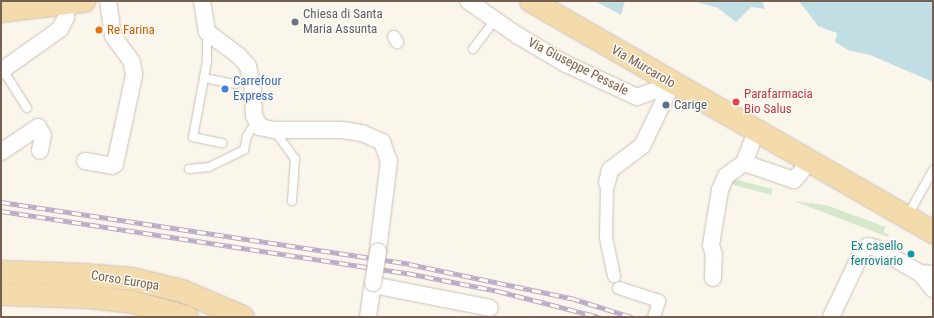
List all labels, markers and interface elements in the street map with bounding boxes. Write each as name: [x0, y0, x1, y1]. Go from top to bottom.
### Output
place label: Chiesa di Santa Maria Assunta: [303, 7, 383, 38]
marker: Chiesa di Santa Maria Assunta: [290, 17, 300, 27]
place label: Re Farina: [107, 22, 155, 38]
marker: Re Farina: [94, 25, 104, 35]
street label: Via Giuseppe Pessale: [525, 35, 631, 99]
street label: Via Murcarolo: [608, 42, 678, 92]
place label: Carrefour Express: [233, 74, 281, 105]
marker: Carrefour Express: [220, 84, 230, 94]
place label: Parafarmacia Bio Salus: [744, 87, 813, 118]
place label: Carige: [674, 97, 707, 113]
marker: Parafarmacia Bio Salus: [731, 97, 741, 107]
marker: Carige: [661, 100, 671, 110]
place label: Ex casello ferroviario: [850, 239, 903, 270]
marker: Ex casello ferroviario: [906, 249, 916, 259]
street label: Corso Europa: [90, 268, 160, 294]

